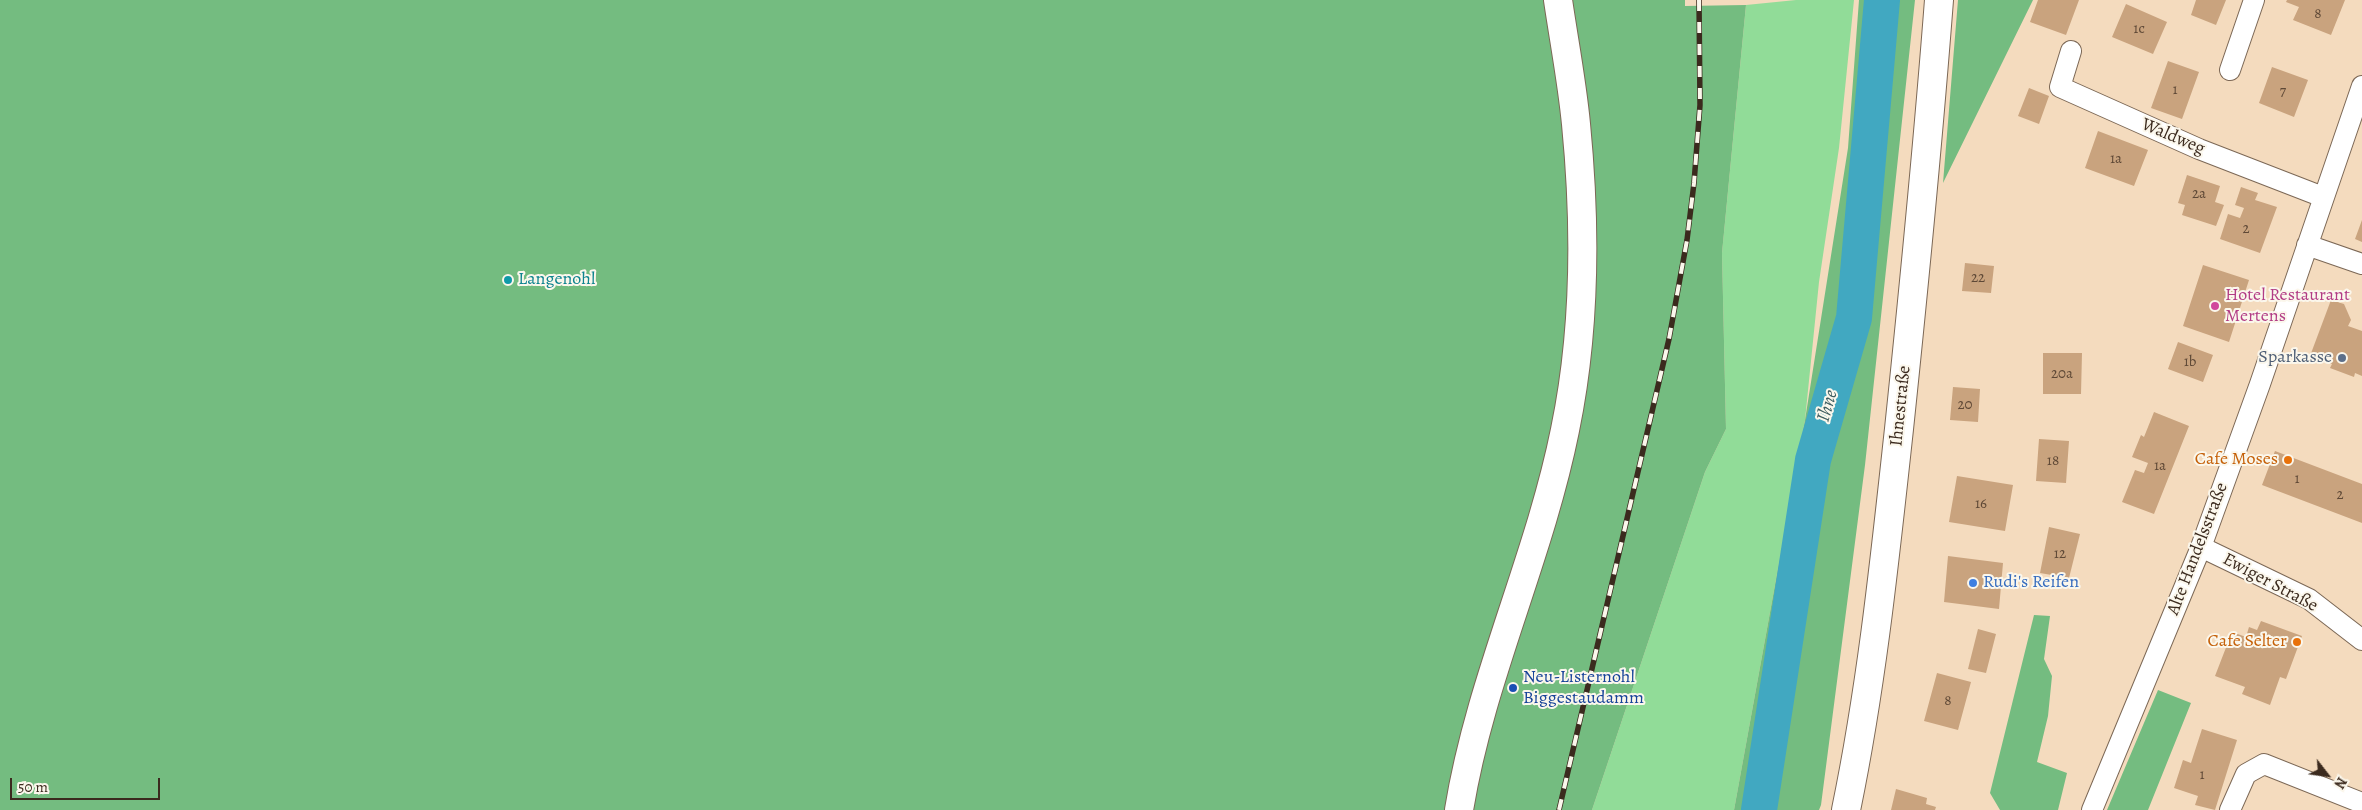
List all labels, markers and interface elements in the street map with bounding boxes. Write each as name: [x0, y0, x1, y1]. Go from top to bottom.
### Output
house number: 8: [2314, 5, 2322, 23]
house number: 1c: [2133, 20, 2145, 38]
house number: 1: [2172, 81, 2178, 99]
house number: 7: [2280, 83, 2286, 101]
street label: Waldweg: [2138, 114, 2208, 160]
house number: 1a: [2110, 150, 2122, 168]
house number: 2a: [2192, 185, 2206, 203]
house number: 2: [2242, 220, 2250, 238]
place label: Langenohl: [518, 269, 595, 291]
house number: 22: [1971, 269, 1985, 287]
marker: Langenohl: [502, 274, 514, 286]
place label: Hotel Restaurant Mertens: [2225, 285, 2350, 328]
marker: Hotel Restaurant Mertens: [2209, 300, 2221, 312]
place label: Sparkasse: [2258, 347, 2332, 369]
marker: Sparkasse: [2336, 352, 2348, 364]
house number: 1b: [2184, 353, 2196, 371]
street label: Ihnestraße: [1886, 365, 1916, 447]
house number: 20a: [2051, 365, 2073, 383]
water label: Ihne: [1813, 387, 1843, 425]
house number: 20: [1957, 396, 1973, 414]
place label: Cafe Moses: [2195, 449, 2278, 471]
house number: 18: [2047, 452, 2059, 470]
marker: Cafe Moses: [2282, 454, 2294, 466]
house number: 1a: [2154, 457, 2166, 475]
house number: 1: [2294, 470, 2300, 488]
street label: Alte Handelsstraße: [2163, 480, 2233, 618]
house number: 2: [2336, 486, 2344, 504]
house number: 16: [1975, 495, 1987, 513]
house number: 12: [2054, 545, 2066, 563]
street label: Ewiger Straße: [2219, 549, 2321, 617]
place label: Rudi's Reifen: [1983, 572, 2079, 594]
marker: Rudi's Reifen: [1967, 577, 1979, 589]
place label: Cafe Selter: [2208, 631, 2287, 653]
marker: Cafe Selter: [2291, 636, 2303, 648]
place label: Neu-Listernohl Biggestaudamm: [1523, 667, 1644, 710]
marker: Neu-Listernohl Biggestaudamm: [1507, 682, 1519, 694]
house number: 8: [1944, 692, 1952, 710]
north arrow: [2302, 750, 2352, 800]
house number: 1: [2199, 766, 2205, 784]
scale bar: [12, 768, 162, 800]
text: N: [2330, 774, 2351, 792]
text: 50 m: [18, 777, 48, 797]

